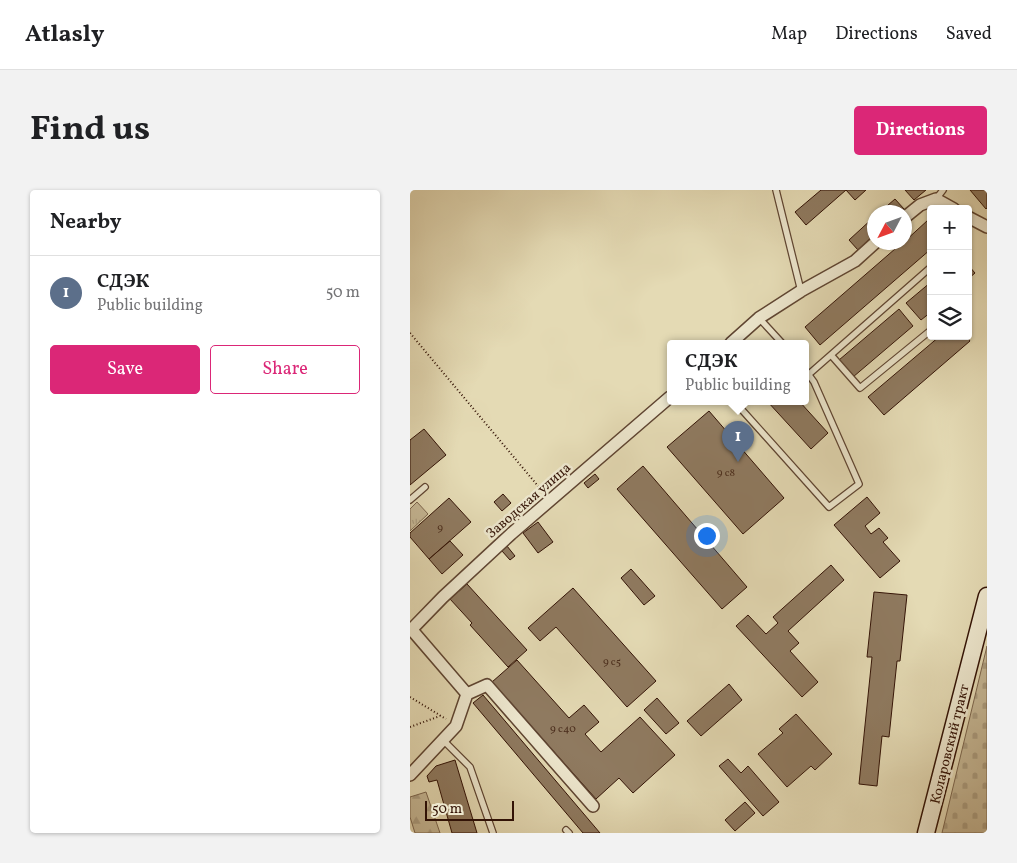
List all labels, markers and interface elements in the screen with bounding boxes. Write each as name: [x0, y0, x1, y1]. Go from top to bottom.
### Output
text: Atlasly: [25, 18, 104, 52]
text: Map: [771, 22, 807, 47]
text: Directions: [835, 22, 918, 47]
text: Saved: [946, 22, 992, 47]
text: Find us: [30, 106, 150, 154]
button: Directions: [854, 106, 987, 155]
north arrow: [867, 205, 912, 250]
map controls: [927, 205, 972, 340]
button: +: [927, 205, 972, 250]
text: Nearby: [50, 208, 121, 237]
button: −: [927, 250, 972, 295]
text: СДЭК: [97, 269, 149, 295]
text: 1: [63, 282, 69, 304]
text: 50 m: [326, 282, 360, 304]
text: Public building: [97, 295, 203, 317]
button: layers: [927, 295, 972, 340]
popup: [667, 340, 809, 405]
button: Save: [50, 345, 200, 394]
button: Share: [210, 345, 360, 394]
text: СДЭК: [685, 349, 738, 375]
text: Public building: [685, 375, 791, 397]
pin: 1: [722, 421, 754, 462]
street label: Заводская улица: [482, 459, 576, 543]
house number: 9 с8: [717, 466, 736, 481]
house number: 9: [437, 521, 443, 536]
your location: [694, 523, 720, 549]
house number: 9 с5: [603, 655, 621, 670]
street label: Коларовский тракт: [926, 682, 975, 806]
house number: 9 с40: [550, 722, 576, 737]
scale bar: [425, 798, 514, 821]
text: 50 m: [432, 800, 462, 819]

